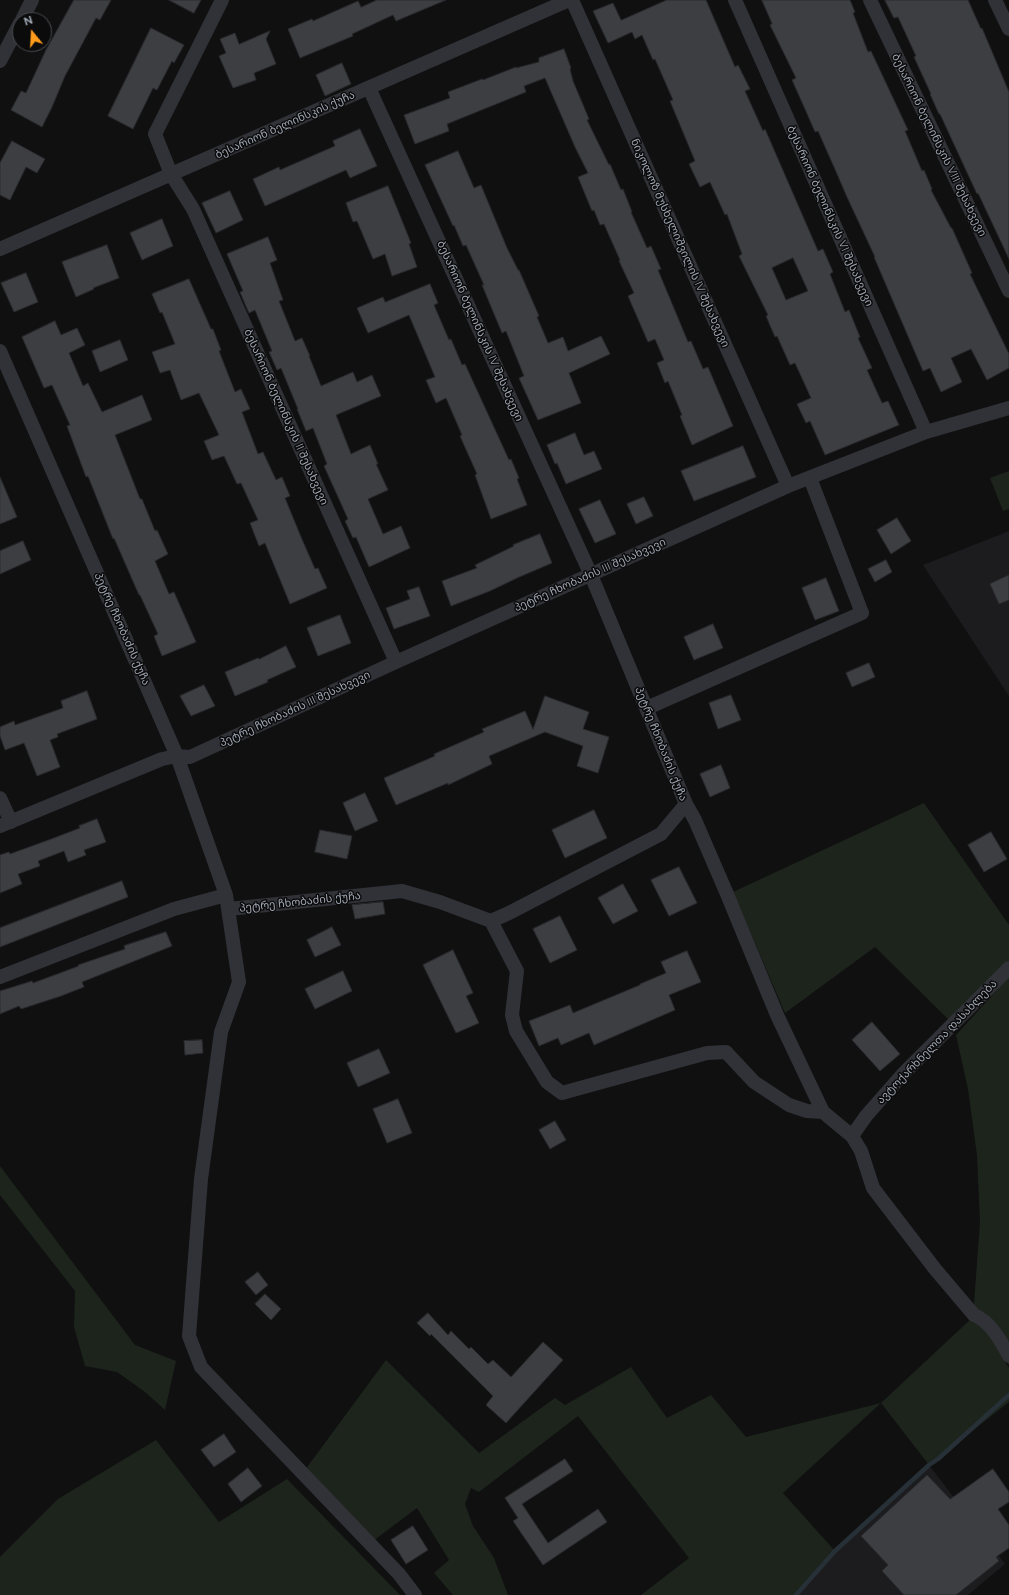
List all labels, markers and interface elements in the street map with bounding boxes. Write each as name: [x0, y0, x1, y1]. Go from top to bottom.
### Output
north arrow: [12, 12, 52, 52]
text: N: [22, 14, 34, 29]
street label: ბესარიონ ბელინსკის VIII შესახვევი: [889, 51, 989, 239]
street label: ბესარიონ ბელინსკის ქუჩა: [213, 88, 357, 162]
street label: ბესარიონ ბელინსკის VI შესახვევი: [784, 124, 876, 308]
street label: ნიკოლოზ მუსხელიშვილის IV შესახვევი: [628, 137, 732, 349]
street label: ბესარიონ ბელინსკის IV შესახვევი: [434, 239, 526, 423]
street label: ბესარიონ ბელინსკის II შესახვევი: [241, 327, 331, 507]
street label: პეტრე ჩხობაძის III შესახვევი: [512, 535, 668, 615]
street label: პეტრე ჩხობაძის ქუჩა: [91, 571, 153, 687]
street label: პეტრე ჩხობაძის III შესახვევი: [218, 668, 372, 750]
street label: პეტრე ჩხობაძის ქუჩა: [632, 685, 690, 803]
street label: პეტრე ჩხობაძის ქუჩა: [239, 889, 361, 915]
street label: ავტოქარხნელთა დასახლება: [874, 977, 1000, 1107]

